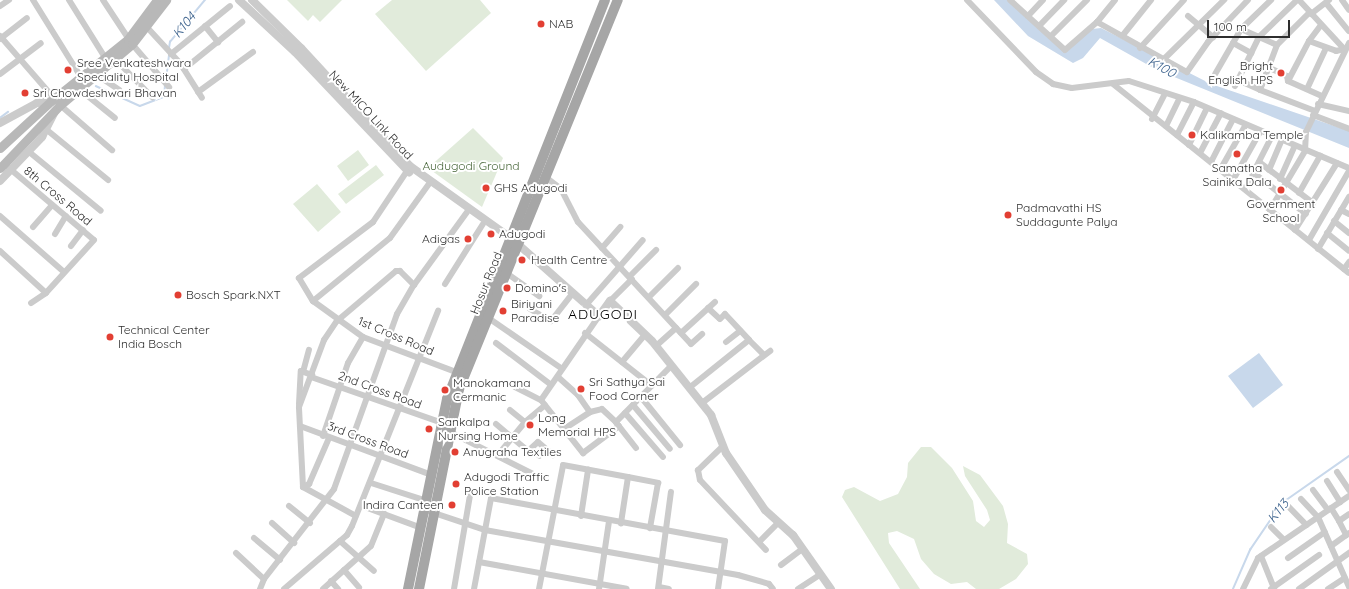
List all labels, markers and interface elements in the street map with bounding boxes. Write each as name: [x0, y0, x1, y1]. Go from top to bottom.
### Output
water label: K104: [169, 9, 199, 41]
scale bar: [1209, 12, 1292, 38]
place label: NAB: [549, 17, 573, 31]
marker: NAB: [536, 19, 546, 29]
text: 100 m: [1214, 19, 1247, 34]
water label: K100: [1146, 53, 1178, 81]
place label: Sree Venkateshwara Speciality Hospital: [77, 56, 191, 84]
place label: Bright English HPS: [1208, 59, 1273, 87]
marker: Sree Venkateshwara Speciality Hospital: [62, 64, 74, 76]
street label: New MICO Link Road: [326, 68, 416, 162]
marker: Bright English HPS: [1276, 68, 1286, 78]
place label: Sri Chowdeshwari Bhavan: [33, 86, 177, 100]
marker: Sri Chowdeshwari Bhavan: [20, 88, 30, 98]
place label: Kalikamba Temple: [1200, 128, 1303, 142]
marker: Kalikamba Temple: [1187, 130, 1197, 140]
marker: Samatha Sainika Dala: [1232, 149, 1242, 159]
park label: Audugodi Ground: [422, 159, 520, 173]
place label: Samatha Sainika Dala: [1203, 161, 1271, 189]
street label: 8th Cross Road: [21, 163, 95, 229]
place label: GHS Adugodi: [494, 181, 567, 195]
marker: GHS Adugodi: [481, 183, 491, 193]
marker: Government School: [1276, 185, 1286, 195]
place label: Government School: [1247, 197, 1315, 225]
place label: Padmavathi HS Suddagunte Palya: [1016, 201, 1118, 229]
marker: Padmavathi HS Suddagunte Palya: [1003, 210, 1013, 220]
place label: Adugodi: [499, 227, 545, 241]
marker: Adugodi: [486, 229, 496, 239]
place label: Adigas: [422, 232, 460, 246]
marker: Adigas: [463, 234, 473, 244]
street label: Hosur Road: [467, 250, 505, 316]
place label: Health Centre: [531, 253, 607, 267]
marker: Health Centre: [516, 254, 528, 266]
place label: Domino's: [515, 281, 567, 295]
marker: Domino's: [502, 283, 512, 293]
place label: Bosch Spark.NXT: [186, 288, 281, 302]
marker: Bosch Spark.NXT: [173, 290, 183, 300]
place label: Biriyani Paradise: [511, 297, 559, 325]
marker: Biriyani Paradise: [498, 306, 508, 316]
district label: ADUGODI: [568, 306, 638, 322]
street label: 1st Cross Road: [356, 314, 436, 358]
place label: Technical Center India Bosch: [118, 323, 210, 351]
marker: Technical Center India Bosch: [105, 332, 115, 342]
street label: 2nd Cross Road: [336, 368, 424, 412]
place label: Sri Sathya Sai Food Corner: [589, 375, 665, 403]
place label: Manokamana Cermanic: [453, 376, 530, 404]
marker: Sri Sathya Sai Food Corner: [576, 384, 586, 394]
marker: Manokamana Cermanic: [440, 385, 450, 395]
place label: Long Memorial HPS: [538, 411, 616, 439]
place label: Sankalpa Nursing Home: [438, 415, 518, 443]
street label: 3rd Cross Road: [326, 419, 410, 461]
marker: Long Memorial HPS: [525, 420, 535, 430]
marker: Sankalpa Nursing Home: [423, 423, 435, 435]
place label: Anugraha Textiles: [463, 445, 562, 459]
marker: Anugraha Textiles: [450, 447, 460, 457]
place label: Adugodi Traffic Police Station: [464, 470, 549, 498]
marker: Adugodi Traffic Police Station: [451, 479, 461, 489]
water label: K113: [1264, 496, 1292, 526]
place label: Indira Canteen: [363, 498, 444, 512]
marker: Indira Canteen: [447, 500, 457, 510]

